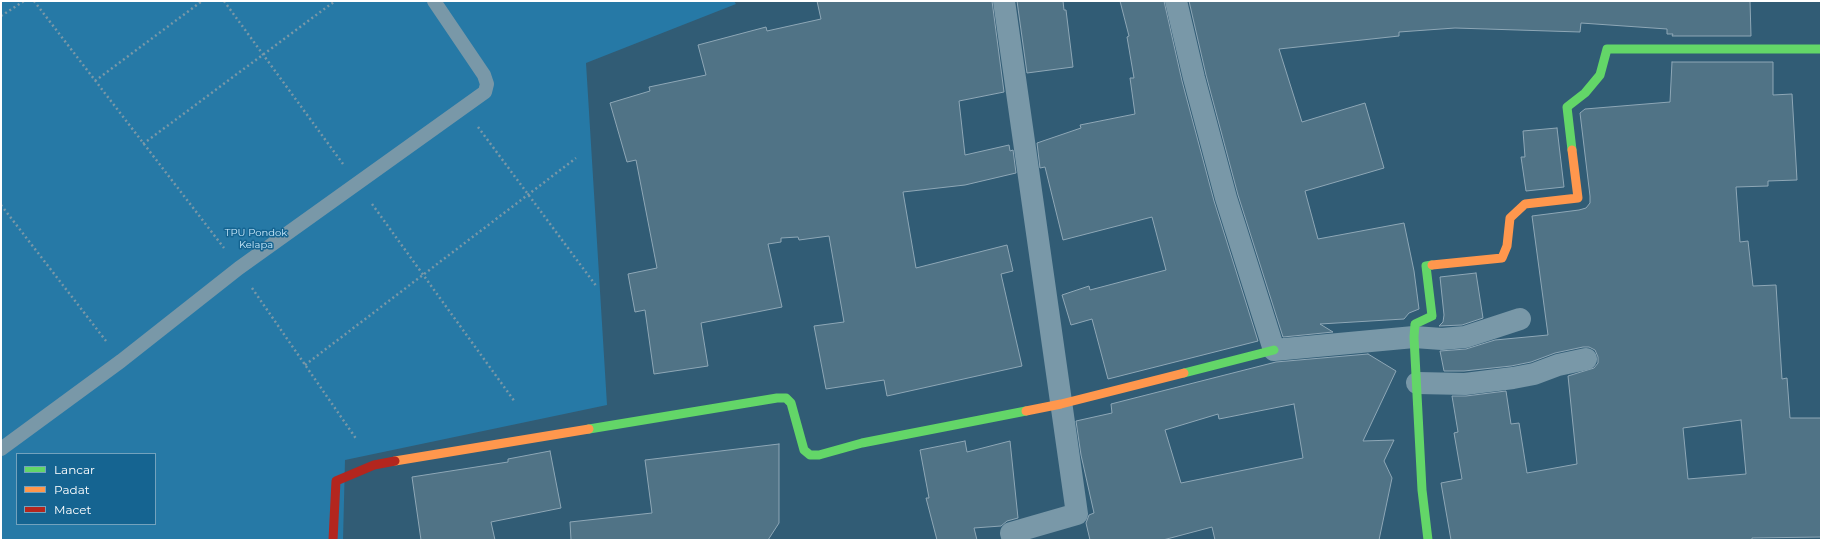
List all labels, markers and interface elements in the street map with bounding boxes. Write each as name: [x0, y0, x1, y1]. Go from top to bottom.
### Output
park label: TPU Pondok Kelapa: [225, 227, 287, 250]
legend: [16, 453, 156, 525]
text: Lancar: [54, 462, 95, 477]
text: Padat: [54, 482, 90, 497]
text: Macet: [54, 502, 91, 517]

